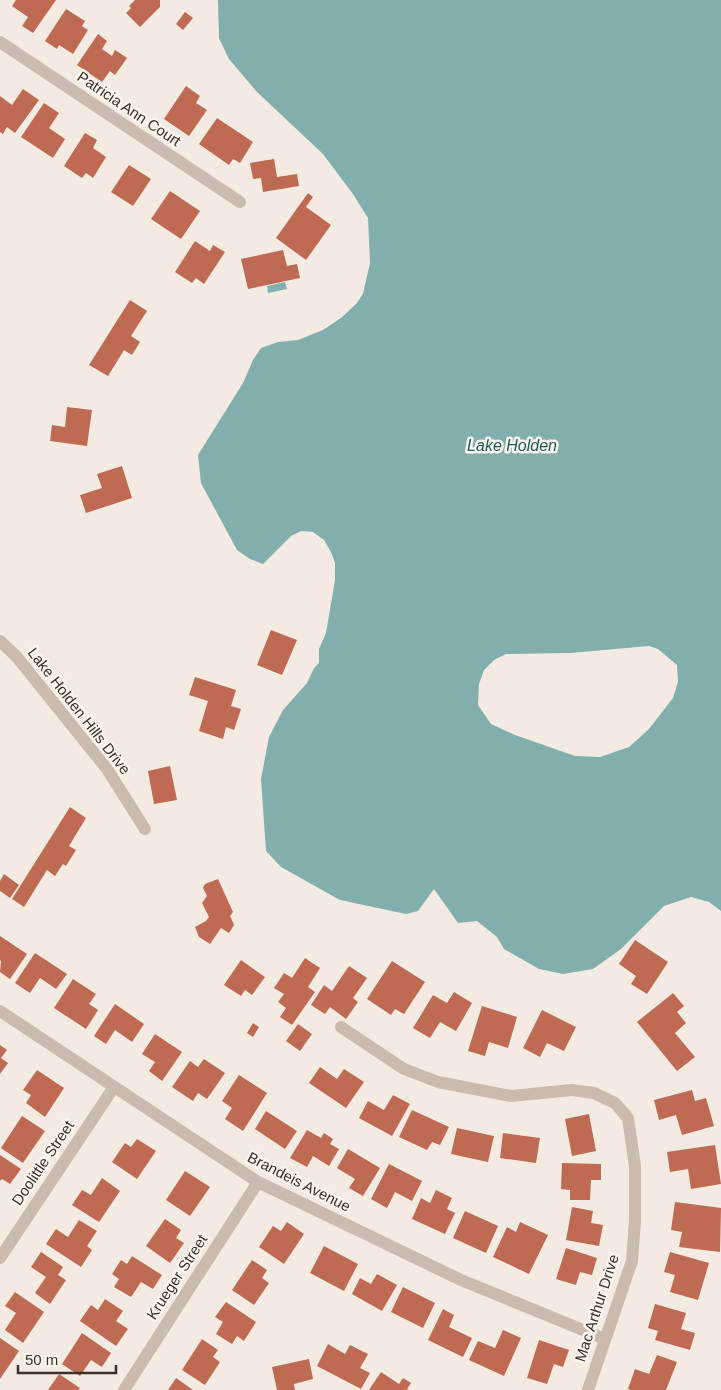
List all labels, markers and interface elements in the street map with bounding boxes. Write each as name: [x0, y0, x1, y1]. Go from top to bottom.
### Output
street label: Patricia Ann Court: [74, 68, 185, 150]
water label: Lake Holden: [467, 437, 557, 454]
street label: Lake Holden Hills Drive: [25, 644, 134, 777]
street label: Doolittle Street: [8, 1117, 78, 1208]
street label: Brandeis Avenue: [245, 1148, 353, 1215]
street label: Krueger Street: [143, 1230, 211, 1322]
street label: Mac Arthur Drive: [571, 1252, 622, 1364]
scale bar: [18, 1342, 115, 1374]
text: 50 m: [25, 1351, 58, 1368]

